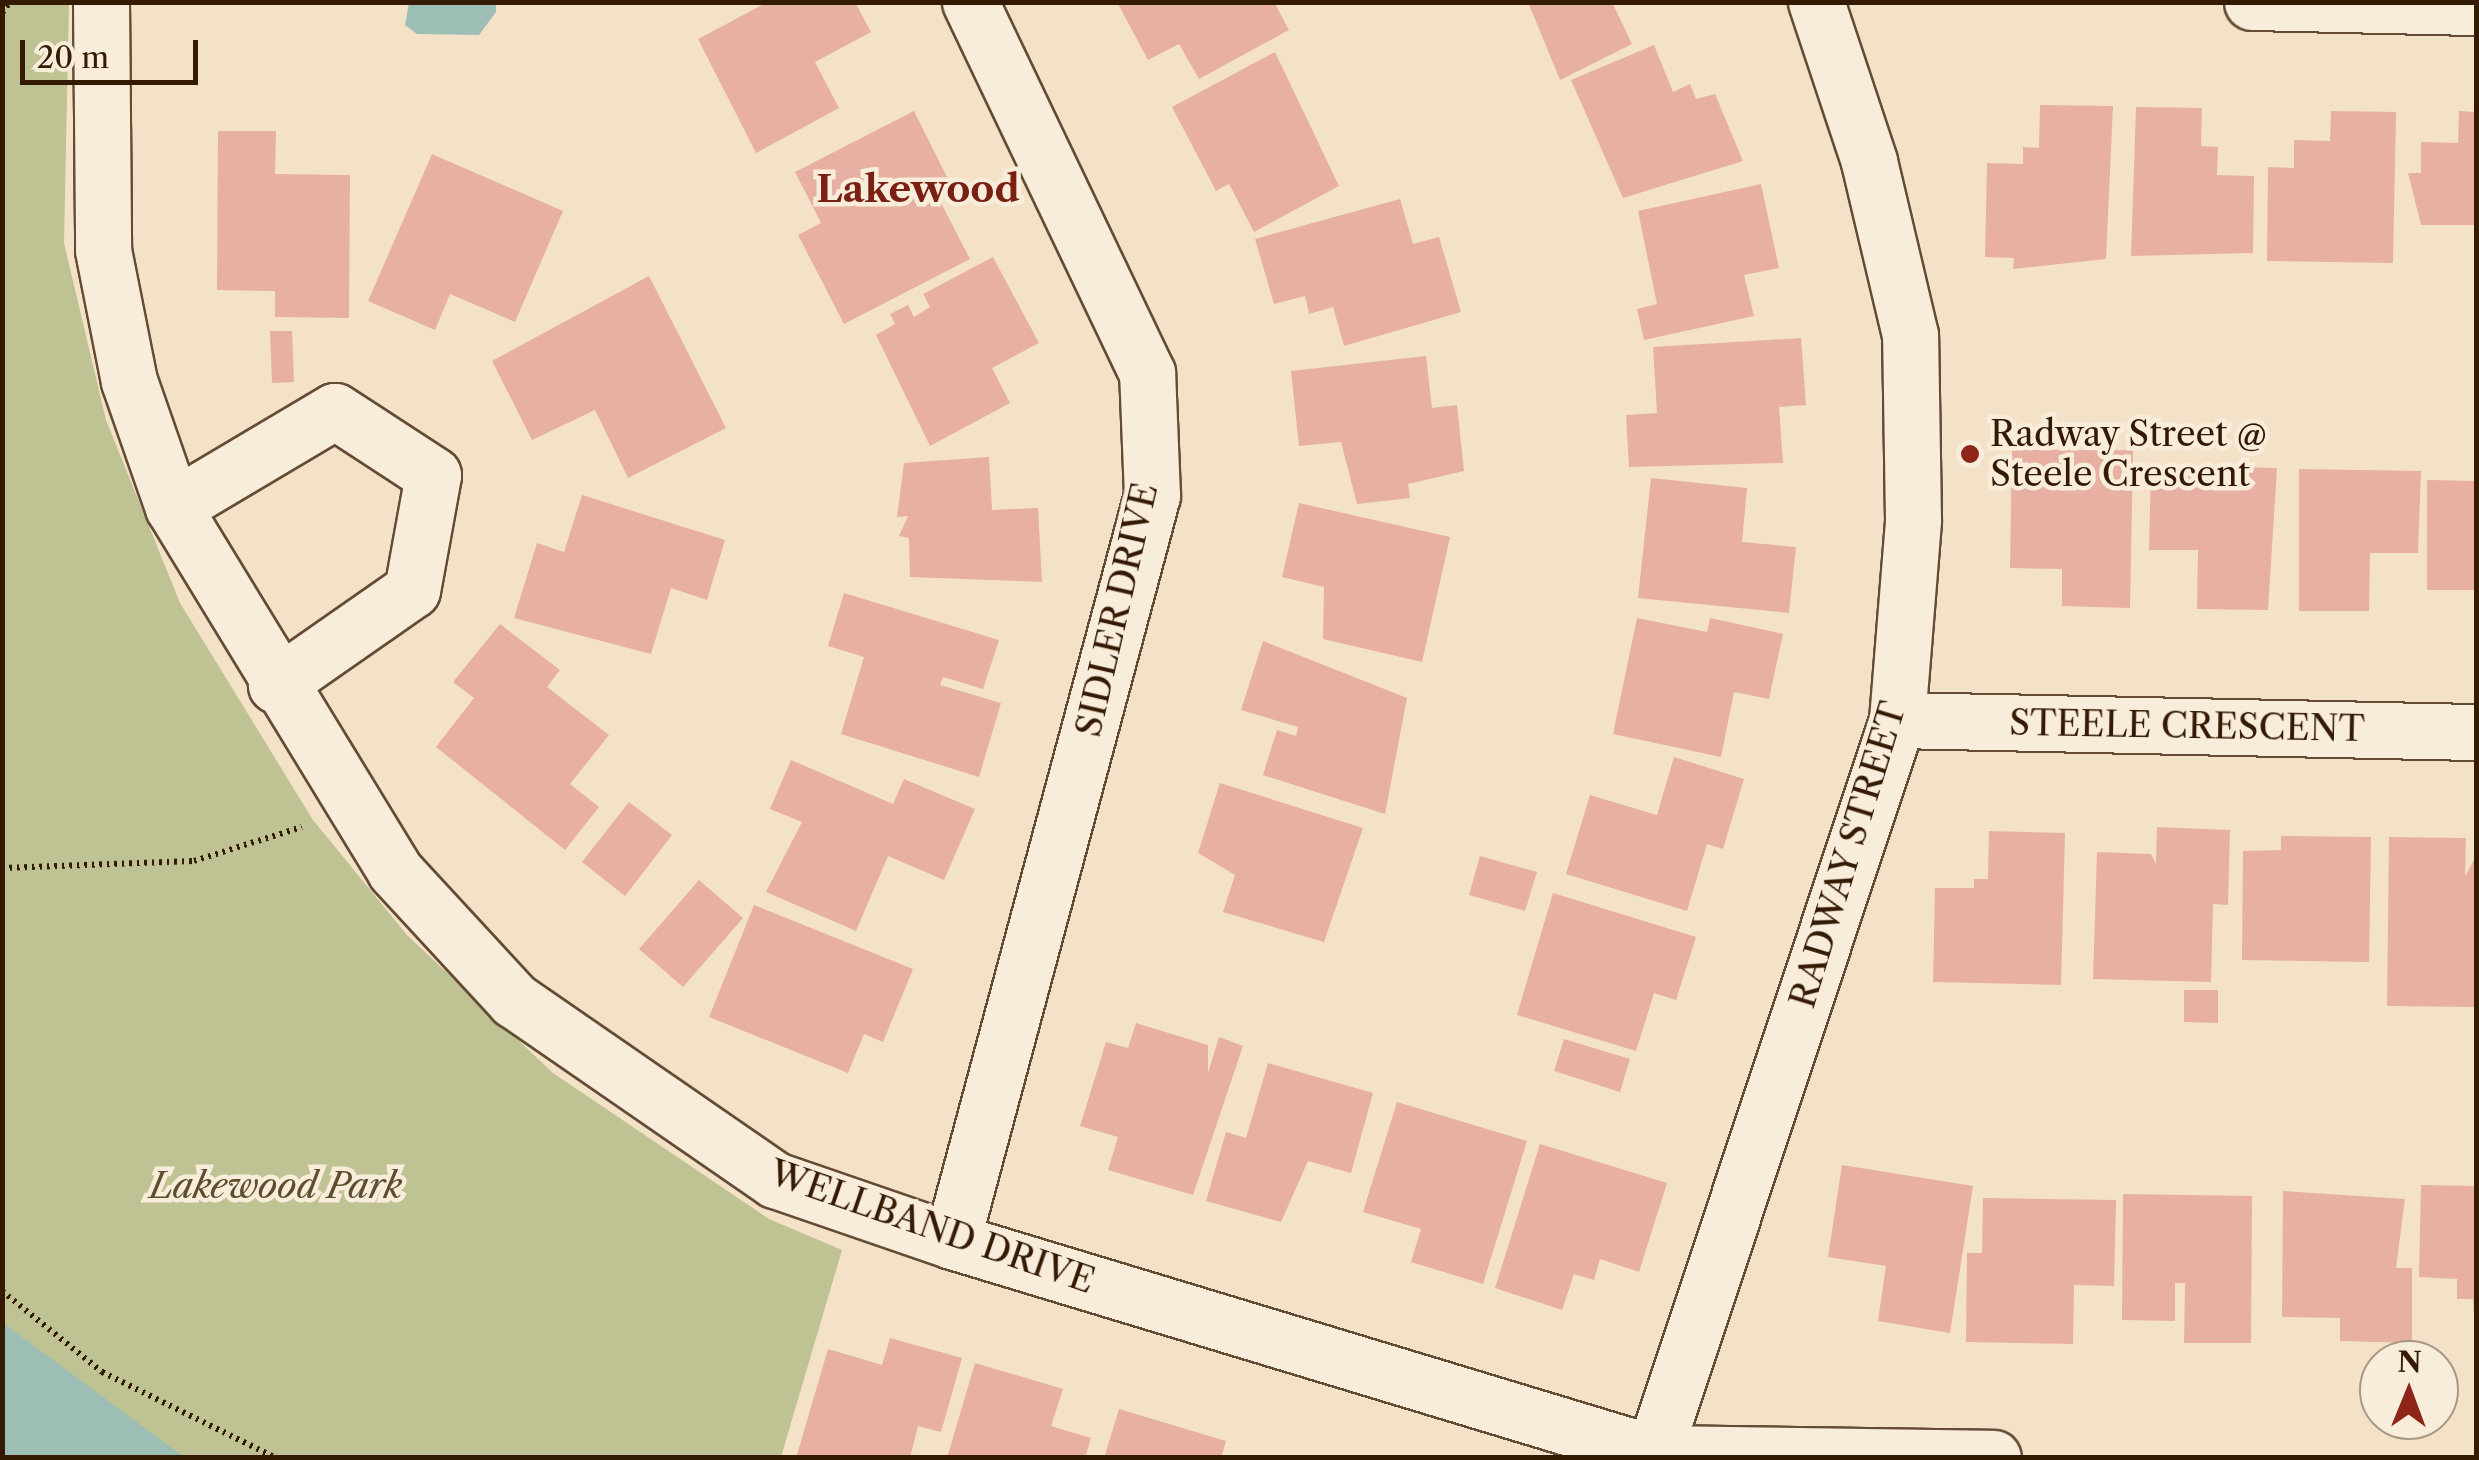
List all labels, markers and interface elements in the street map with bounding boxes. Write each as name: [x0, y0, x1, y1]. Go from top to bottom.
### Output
scale bar: [25, 20, 202, 82]
text: 20 m: [37, 39, 109, 76]
district label: Lakewood: [816, 166, 1020, 212]
place label: Radway Street @ Steele Crescent: [1990, 413, 2268, 495]
marker: Radway Street @ Steele Crescent: [1959, 443, 1981, 465]
street label: SIDLER DRIVE: [1067, 478, 1167, 742]
street label: RADWAY STREET: [1781, 696, 1915, 1014]
street label: STEELE CRESCENT: [2009, 702, 2365, 750]
street label: WELLBAND DRIVE: [764, 1152, 1100, 1302]
park label: Lakewood Park: [150, 1165, 402, 1207]
north arrow: [2359, 1340, 2459, 1440]
text: N: [2397, 1345, 2422, 1379]

